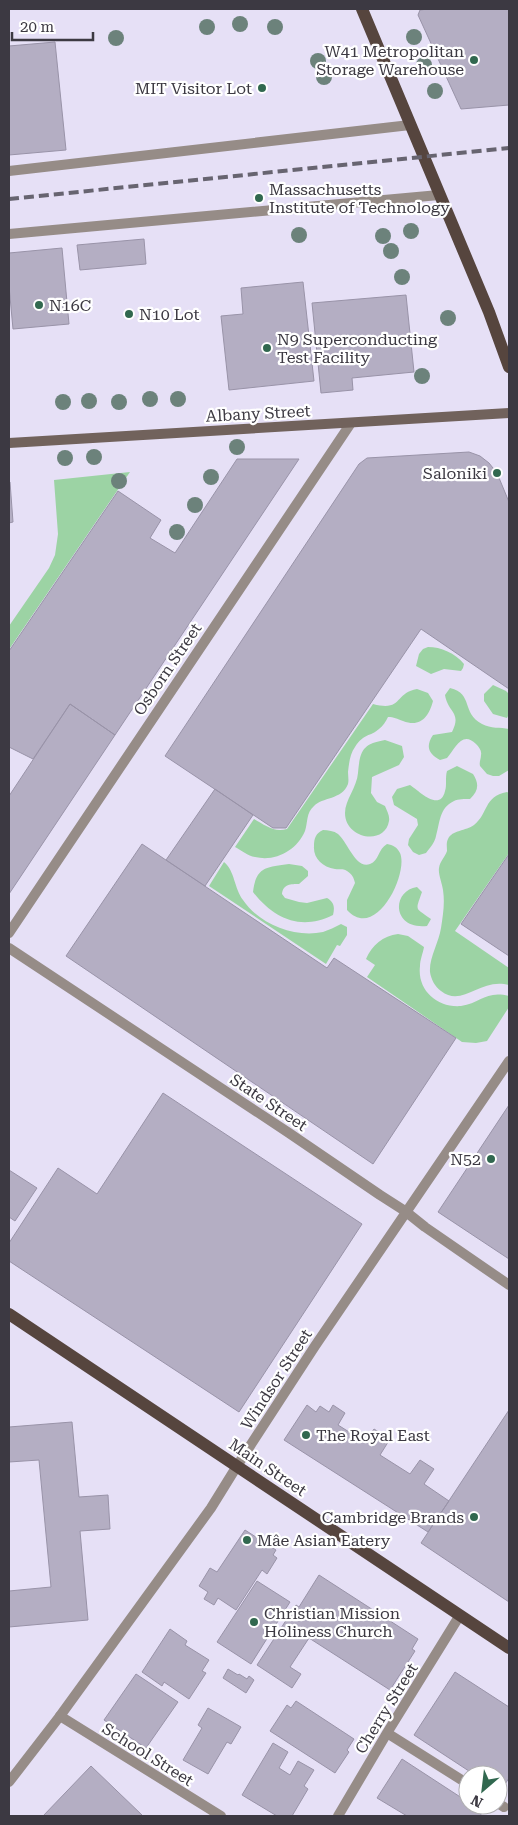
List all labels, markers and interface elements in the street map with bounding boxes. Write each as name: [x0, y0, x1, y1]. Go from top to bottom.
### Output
scale bar: [12, 10, 94, 42]
text: 20 m: [20, 18, 55, 36]
place label: W41 Metropolitan Storage Warehouse: [316, 42, 464, 79]
marker: W41 Metropolitan Storage Warehouse: [468, 54, 480, 66]
place label: MIT Visitor Lot: [135, 79, 252, 98]
marker: MIT Visitor Lot: [256, 82, 268, 94]
place label: Massachusetts Institute of Technology: [269, 180, 450, 217]
marker: Massachusetts Institute of Technology: [253, 192, 265, 204]
place label: N16C: [49, 296, 91, 315]
marker: N16C: [33, 299, 45, 311]
place label: N10 Lot: [139, 305, 200, 324]
marker: N10 Lot: [123, 308, 135, 320]
place label: N9 Superconducting Test Facility: [277, 330, 438, 367]
marker: N9 Superconducting Test Facility: [261, 342, 273, 354]
street label: Albany Street: [205, 401, 311, 426]
place label: Saloniki: [423, 464, 487, 483]
marker: Saloniki: [491, 467, 503, 479]
street label: Osborn Street: [130, 619, 205, 719]
street label: State Street: [227, 1070, 311, 1135]
place label: N52: [450, 1150, 481, 1169]
marker: N52: [485, 1153, 497, 1165]
street label: Windsor Street: [237, 1326, 316, 1433]
place label: The Royal East: [316, 1426, 430, 1445]
marker: The Royal East: [300, 1429, 312, 1441]
street label: Main Street: [225, 1435, 310, 1500]
place label: Cambridge Brands: [322, 1508, 464, 1527]
marker: Cambridge Brands: [468, 1511, 480, 1523]
place label: Mâe Asian Eatery: [257, 1531, 391, 1550]
marker: Mâe Asian Eatery: [241, 1534, 253, 1546]
place label: Christian Mission Holiness Church: [264, 1604, 400, 1641]
marker: Christian Mission Holiness Church: [248, 1616, 260, 1628]
street label: Cherry Street: [351, 1659, 422, 1757]
street label: School Street: [99, 1719, 197, 1790]
north arrow: [458, 1765, 508, 1815]
text: N: [468, 1792, 485, 1811]

